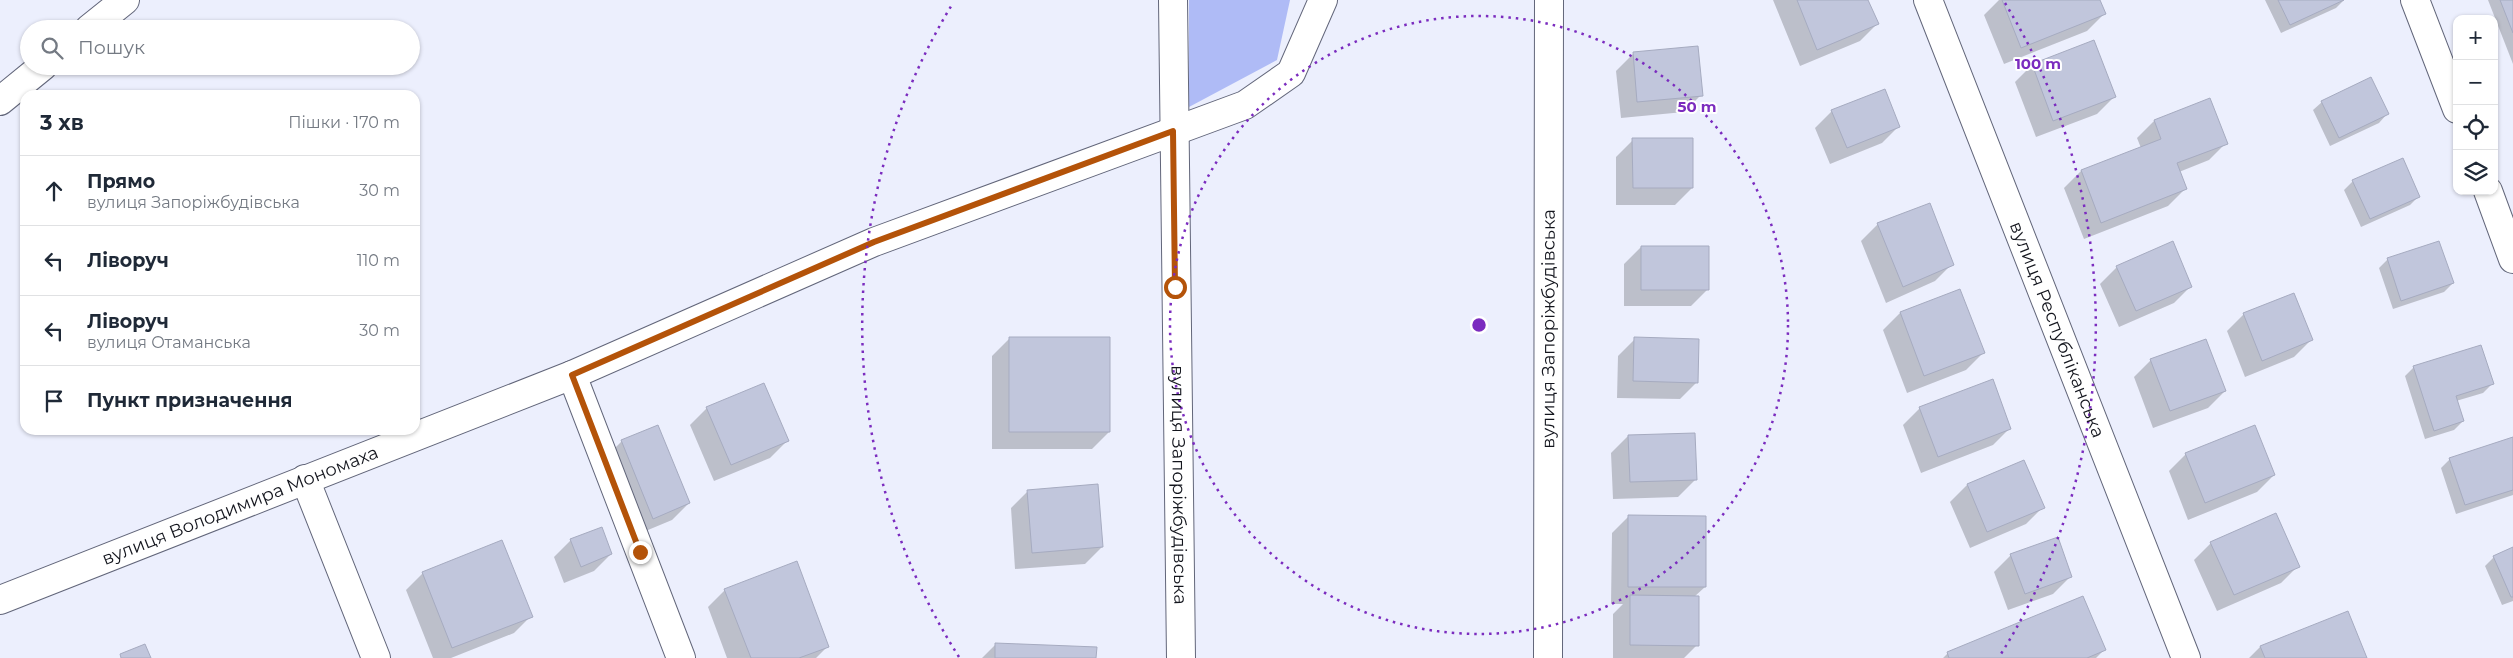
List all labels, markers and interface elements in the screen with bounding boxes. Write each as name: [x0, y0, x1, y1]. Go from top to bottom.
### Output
map controls: [2453, 15, 2498, 195]
button: +: [2453, 15, 2498, 60]
search box: [20, 20, 420, 75]
icon: search: [38, 34, 66, 62]
text: Пошук: [78, 36, 145, 59]
text: 100 m: [2015, 54, 2061, 73]
button: −: [2453, 60, 2498, 105]
text: 50 m: [1677, 97, 1717, 116]
button: locate: [2453, 105, 2498, 150]
text: 3 хв: [40, 110, 84, 135]
text: Пішки · 170 m: [288, 113, 400, 132]
button: layers: [2453, 150, 2498, 195]
text: Прямо: [87, 170, 155, 193]
icon: ahead: [40, 177, 68, 205]
text: 30 m: [359, 181, 400, 200]
text: вулиця Запоріжбудівська: [87, 193, 300, 212]
street label: вулиця Запоріжбудівська: [1537, 209, 1560, 449]
street label: вулиця Республіканська: [2005, 218, 2109, 441]
icon: left: [40, 247, 68, 275]
text: Ліворуч: [87, 249, 169, 272]
text: 110 m: [357, 251, 400, 270]
route start: [1164, 276, 1187, 299]
text: Ліворуч: [87, 310, 169, 333]
centre of rings: [1470, 316, 1488, 334]
icon: left: [40, 317, 68, 345]
text: 30 m: [359, 321, 400, 340]
text: вулиця Отаманська: [87, 333, 251, 352]
street label: вулиця Запоріжбудівська: [1166, 365, 1191, 605]
icon: arrive: [40, 387, 68, 415]
text: Пункт призначення: [87, 389, 293, 412]
street label: вулиця Володимира Мономаха: [99, 441, 381, 570]
route end: [629, 541, 652, 564]

